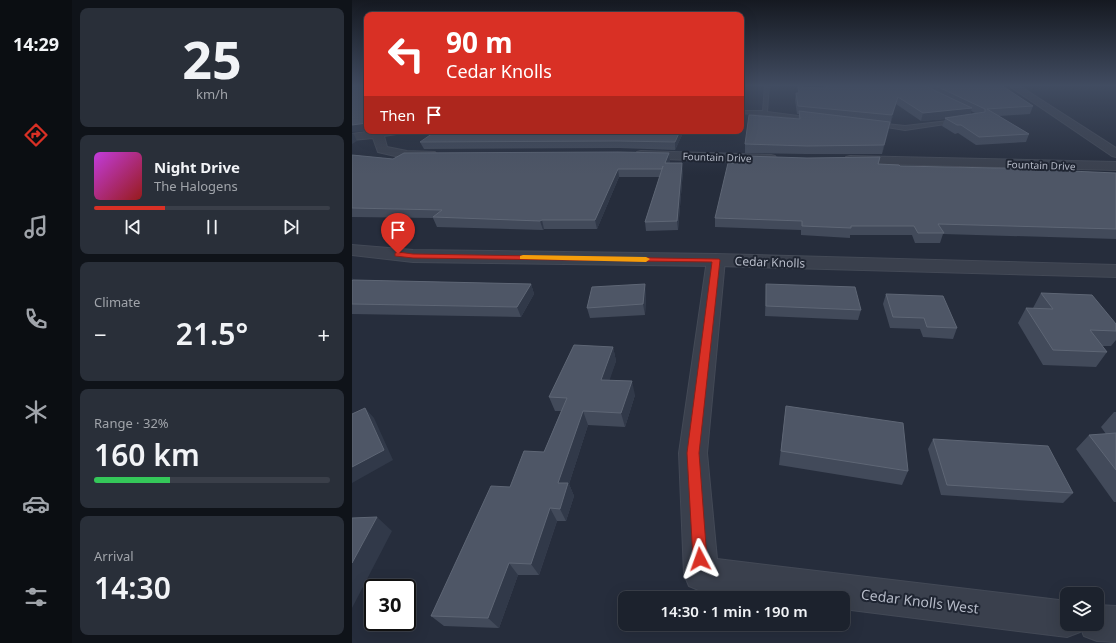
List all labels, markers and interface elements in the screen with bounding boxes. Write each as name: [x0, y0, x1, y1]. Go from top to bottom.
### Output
text: 25: [182, 23, 242, 94]
text: 90 m: [446, 23, 513, 61]
icon: left: [380, 28, 432, 80]
text: 14:29: [13, 32, 59, 56]
text: Cedar Knolls: [446, 59, 552, 83]
text: km/h: [196, 85, 228, 103]
icon: arrive: [423, 104, 445, 126]
text: Then: [380, 105, 415, 125]
icon: directions: [22, 121, 50, 149]
street label: Fountain Drive: [682, 149, 752, 165]
text: Night Drive: [154, 157, 240, 177]
street label: Fountain Drive: [1006, 157, 1076, 173]
text: The Halogens: [154, 177, 238, 195]
icon: music: [22, 213, 50, 241]
pin: [381, 213, 415, 254]
icon: previous: [122, 216, 144, 238]
icon: pause: [201, 216, 223, 238]
icon: next: [280, 216, 302, 238]
icon: arrive: [387, 219, 409, 241]
street label: Cedar Knolls: [734, 252, 806, 272]
text: Climate: [94, 293, 140, 311]
icon: phone: [22, 305, 50, 333]
text: 21.5°: [176, 313, 248, 354]
text: −: [94, 319, 107, 349]
text: +: [317, 319, 330, 349]
icon: climate: [22, 398, 50, 426]
text: Range · 32%: [94, 414, 169, 432]
text: 160 km: [94, 434, 200, 475]
icon: car: [22, 490, 50, 518]
position arrow: [679, 538, 721, 580]
text: Arrival: [94, 547, 134, 565]
text: 14:30: [94, 567, 171, 608]
speed limit sign: 30: [364, 579, 416, 631]
icon: filters: [22, 583, 50, 611]
street label: Cedar Knolls West: [860, 584, 980, 618]
map controls: [1060, 587, 1104, 631]
button: layers: [1060, 587, 1104, 631]
text: 14:30 · 1 min · 190 m: [660, 601, 808, 621]

